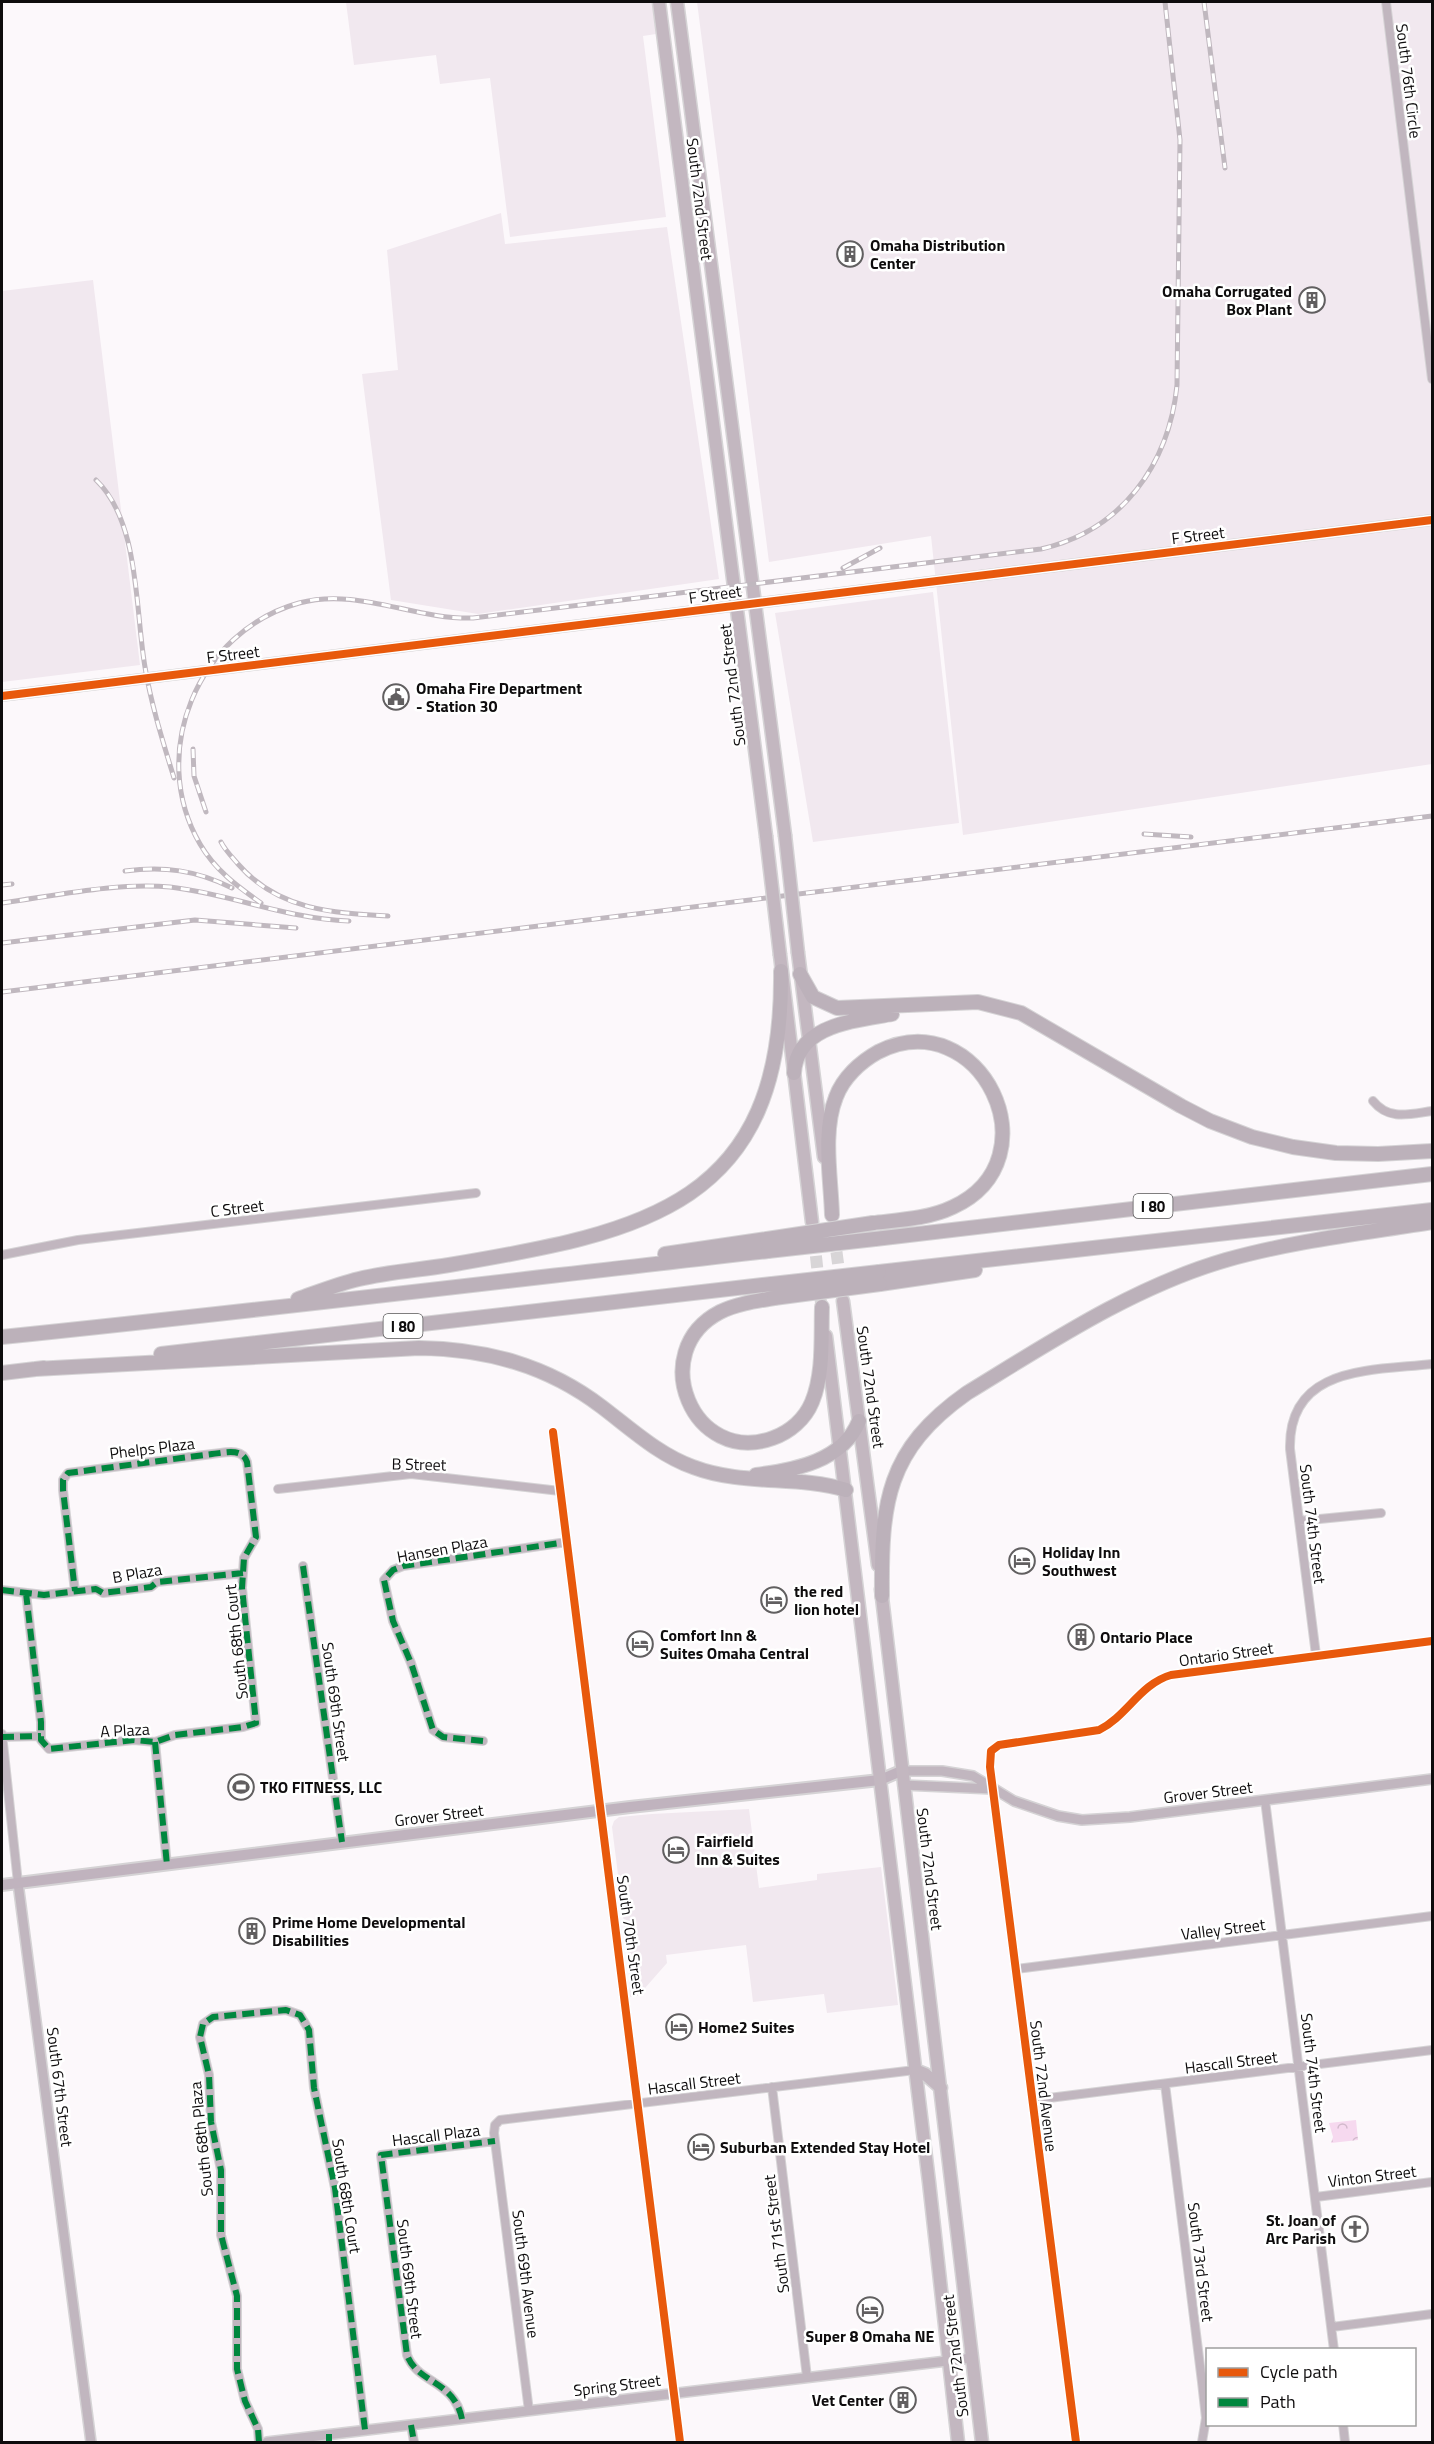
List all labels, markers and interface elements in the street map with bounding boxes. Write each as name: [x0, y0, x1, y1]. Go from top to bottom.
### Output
street label: South 76th Circle: [1390, 22, 1428, 140]
street label: South 72nd Street: [681, 136, 719, 262]
place label: Omaha Distribution Center: [870, 233, 1005, 275]
building icon: Omaha Distribution Center: [835, 239, 865, 269]
place label: Omaha Corrugated Box Plant: [1162, 279, 1292, 321]
building icon: Omaha Corrugated Box Plant: [1297, 285, 1327, 315]
street label: F Street: [1170, 520, 1226, 550]
street label: F Street: [687, 578, 743, 610]
street label: South 72nd Street: [713, 622, 751, 748]
street label: F Street: [205, 639, 261, 669]
place label: Omaha Fire Department - Station 30: [416, 676, 582, 718]
public building icon: Omaha Fire Department - Station 30: [381, 682, 411, 712]
street label: C Street: [209, 1193, 265, 1223]
road number: I 80: [1134, 1194, 1172, 1218]
road number: I 80: [384, 1314, 422, 1338]
street label: South 72nd Street: [851, 1324, 892, 1450]
street label: Phelps Plaza: [108, 1431, 196, 1465]
street label: B Street: [391, 1452, 447, 1476]
street label: South 74th Street: [1294, 1463, 1332, 1586]
street label: Hansen Plaza: [395, 1529, 489, 1569]
place label: Holiday Inn Southwest: [1042, 1540, 1120, 1582]
hotel icon: Holiday Inn Southwest: [1007, 1546, 1037, 1576]
street label: B Plaza: [110, 1557, 164, 1589]
place label: the red lion hotel: [794, 1579, 859, 1621]
street label: South 68th Court: [218, 1583, 254, 1701]
hotel icon: the red lion hotel: [759, 1585, 789, 1615]
building icon: Ontario Place: [1066, 1622, 1096, 1652]
place label: Comfort Inn & Suites Omaha Central: [660, 1623, 809, 1665]
place label: Ontario Place: [1100, 1625, 1193, 1649]
hotel icon: Comfort Inn & Suites Omaha Central: [625, 1629, 655, 1659]
street label: Ontario Street: [1177, 1635, 1275, 1672]
street label: South 69th Street: [316, 1641, 356, 1764]
street label: A Plaza: [100, 1717, 150, 1743]
sports icon: TKO FITNESS, LLC: [226, 1772, 256, 1802]
place label: TKO FITNESS, LLC: [260, 1775, 382, 1799]
street label: Grover Street: [1162, 1775, 1254, 1809]
street label: Grover Street: [393, 1798, 485, 1832]
street label: South 72nd Street: [911, 1806, 949, 1932]
place label: Fairfield Inn & Suites: [696, 1829, 780, 1871]
hotel icon: Fairfield Inn & Suites: [661, 1835, 691, 1865]
street label: South 70th Street: [611, 1874, 651, 1997]
place label: Prime Home Developmental Disabilities: [272, 1910, 466, 1952]
street label: Valley Street: [1179, 1912, 1267, 1946]
building icon: Prime Home Developmental Disabilities: [237, 1916, 267, 1946]
hotel icon: Home2 Suites: [664, 2012, 694, 2042]
street label: South 74th Street: [1295, 2012, 1333, 2135]
place label: Home2 Suites: [698, 2015, 795, 2039]
street label: South 72nd Avenue: [1024, 2019, 1064, 2153]
street label: South 67th Street: [41, 2026, 79, 2149]
street label: Hascall Street: [1183, 2044, 1279, 2080]
street label: Hascall Street: [646, 2065, 742, 2101]
street label: South 68th Plaza: [183, 2080, 219, 2198]
street label: Hascall Plaza: [391, 2118, 481, 2152]
hotel icon: Suburban Extended Stay Hotel: [686, 2132, 716, 2162]
place label: Suburban Extended Stay Hotel: [720, 2135, 930, 2159]
street label: South 68th Court: [326, 2137, 368, 2255]
street label: Vinton Street: [1326, 2159, 1418, 2193]
street label: South 71st Street: [757, 2173, 795, 2295]
street label: South 73rd Street: [1182, 2201, 1220, 2323]
street label: South 69th Avenue: [506, 2208, 546, 2340]
place label: St. Joan of Arc Parish: [1266, 2208, 1336, 2250]
church icon: St. Joan of Arc Parish: [1340, 2214, 1370, 2244]
street label: South 69th Street: [391, 2218, 429, 2341]
street label: South 72nd Street: [936, 2293, 974, 2419]
hotel icon: Super 8 Omaha NE: [855, 2295, 885, 2325]
place label: Super 8 Omaha NE: [806, 2324, 935, 2348]
legend: [1206, 2348, 1416, 2426]
text: Cycle path: [1260, 2358, 1338, 2385]
street label: Spring Street: [572, 2368, 662, 2402]
building icon: Vet Center: [888, 2385, 918, 2415]
place label: Vet Center: [812, 2388, 884, 2412]
text: Path: [1260, 2388, 1296, 2415]

